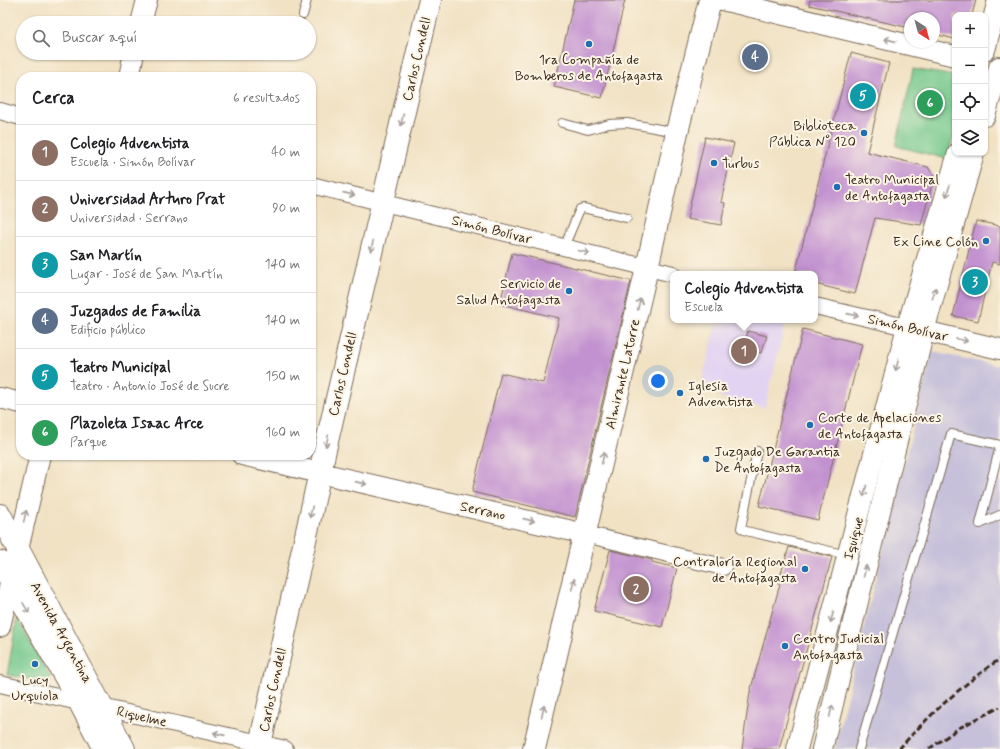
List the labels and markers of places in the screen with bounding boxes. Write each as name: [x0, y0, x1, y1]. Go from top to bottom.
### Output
marker: 1ra Compañía de Bomberos de Antofagasta: [584, 39, 594, 49]
pin: 4: [742, 42, 768, 72]
place label: 1ra Compañía de Bomberos de Antofagasta: [515, 51, 663, 85]
pin: 5: [850, 81, 876, 111]
pin: 6: [917, 88, 943, 118]
place label: Biblioteca Pública N° 120: [769, 117, 857, 151]
marker: Biblioteca Pública N° 120: [859, 128, 869, 138]
place label: Turbus: [722, 155, 759, 173]
marker: Turbus: [709, 158, 719, 168]
place label: Teatro Municipal de Antofagasta: [845, 171, 939, 205]
marker: Teatro Municipal de Antofagasta: [832, 182, 842, 192]
place label: Ex Cine Colón: [893, 233, 978, 251]
marker: Ex Cine Colón: [981, 236, 991, 246]
pin: 3: [962, 267, 988, 297]
place label: Servicio de Salud Antofagasta: [456, 275, 561, 309]
marker: Servicio de Salud Antofagasta: [564, 286, 574, 296]
pin: 1: [731, 336, 757, 366]
place label: Iglesia Adventista: [688, 377, 753, 411]
marker: Iglesia Adventista: [675, 388, 685, 398]
place label: Corte de Apelaciones de Antofagasta: [818, 409, 941, 443]
marker: Corte de Apelaciones de Antofagasta: [805, 420, 815, 430]
place label: Juzgado De Garantia De Antofagasta: [714, 443, 840, 477]
marker: Juzgado De Garantia De Antofagasta: [701, 454, 711, 464]
place label: Contraloría Regional de Antofagasta: [673, 553, 797, 587]
marker: Contraloría Regional de Antofagasta: [800, 564, 810, 574]
pin: 2: [623, 574, 649, 604]
place label: Centro Judicial Antofagasta: [793, 630, 884, 664]
marker: Centro Judicial Antofagasta: [780, 641, 790, 651]
marker: Lucy Urquiola: [30, 659, 40, 669]
place label: Lucy Urquiola: [11, 671, 59, 705]

